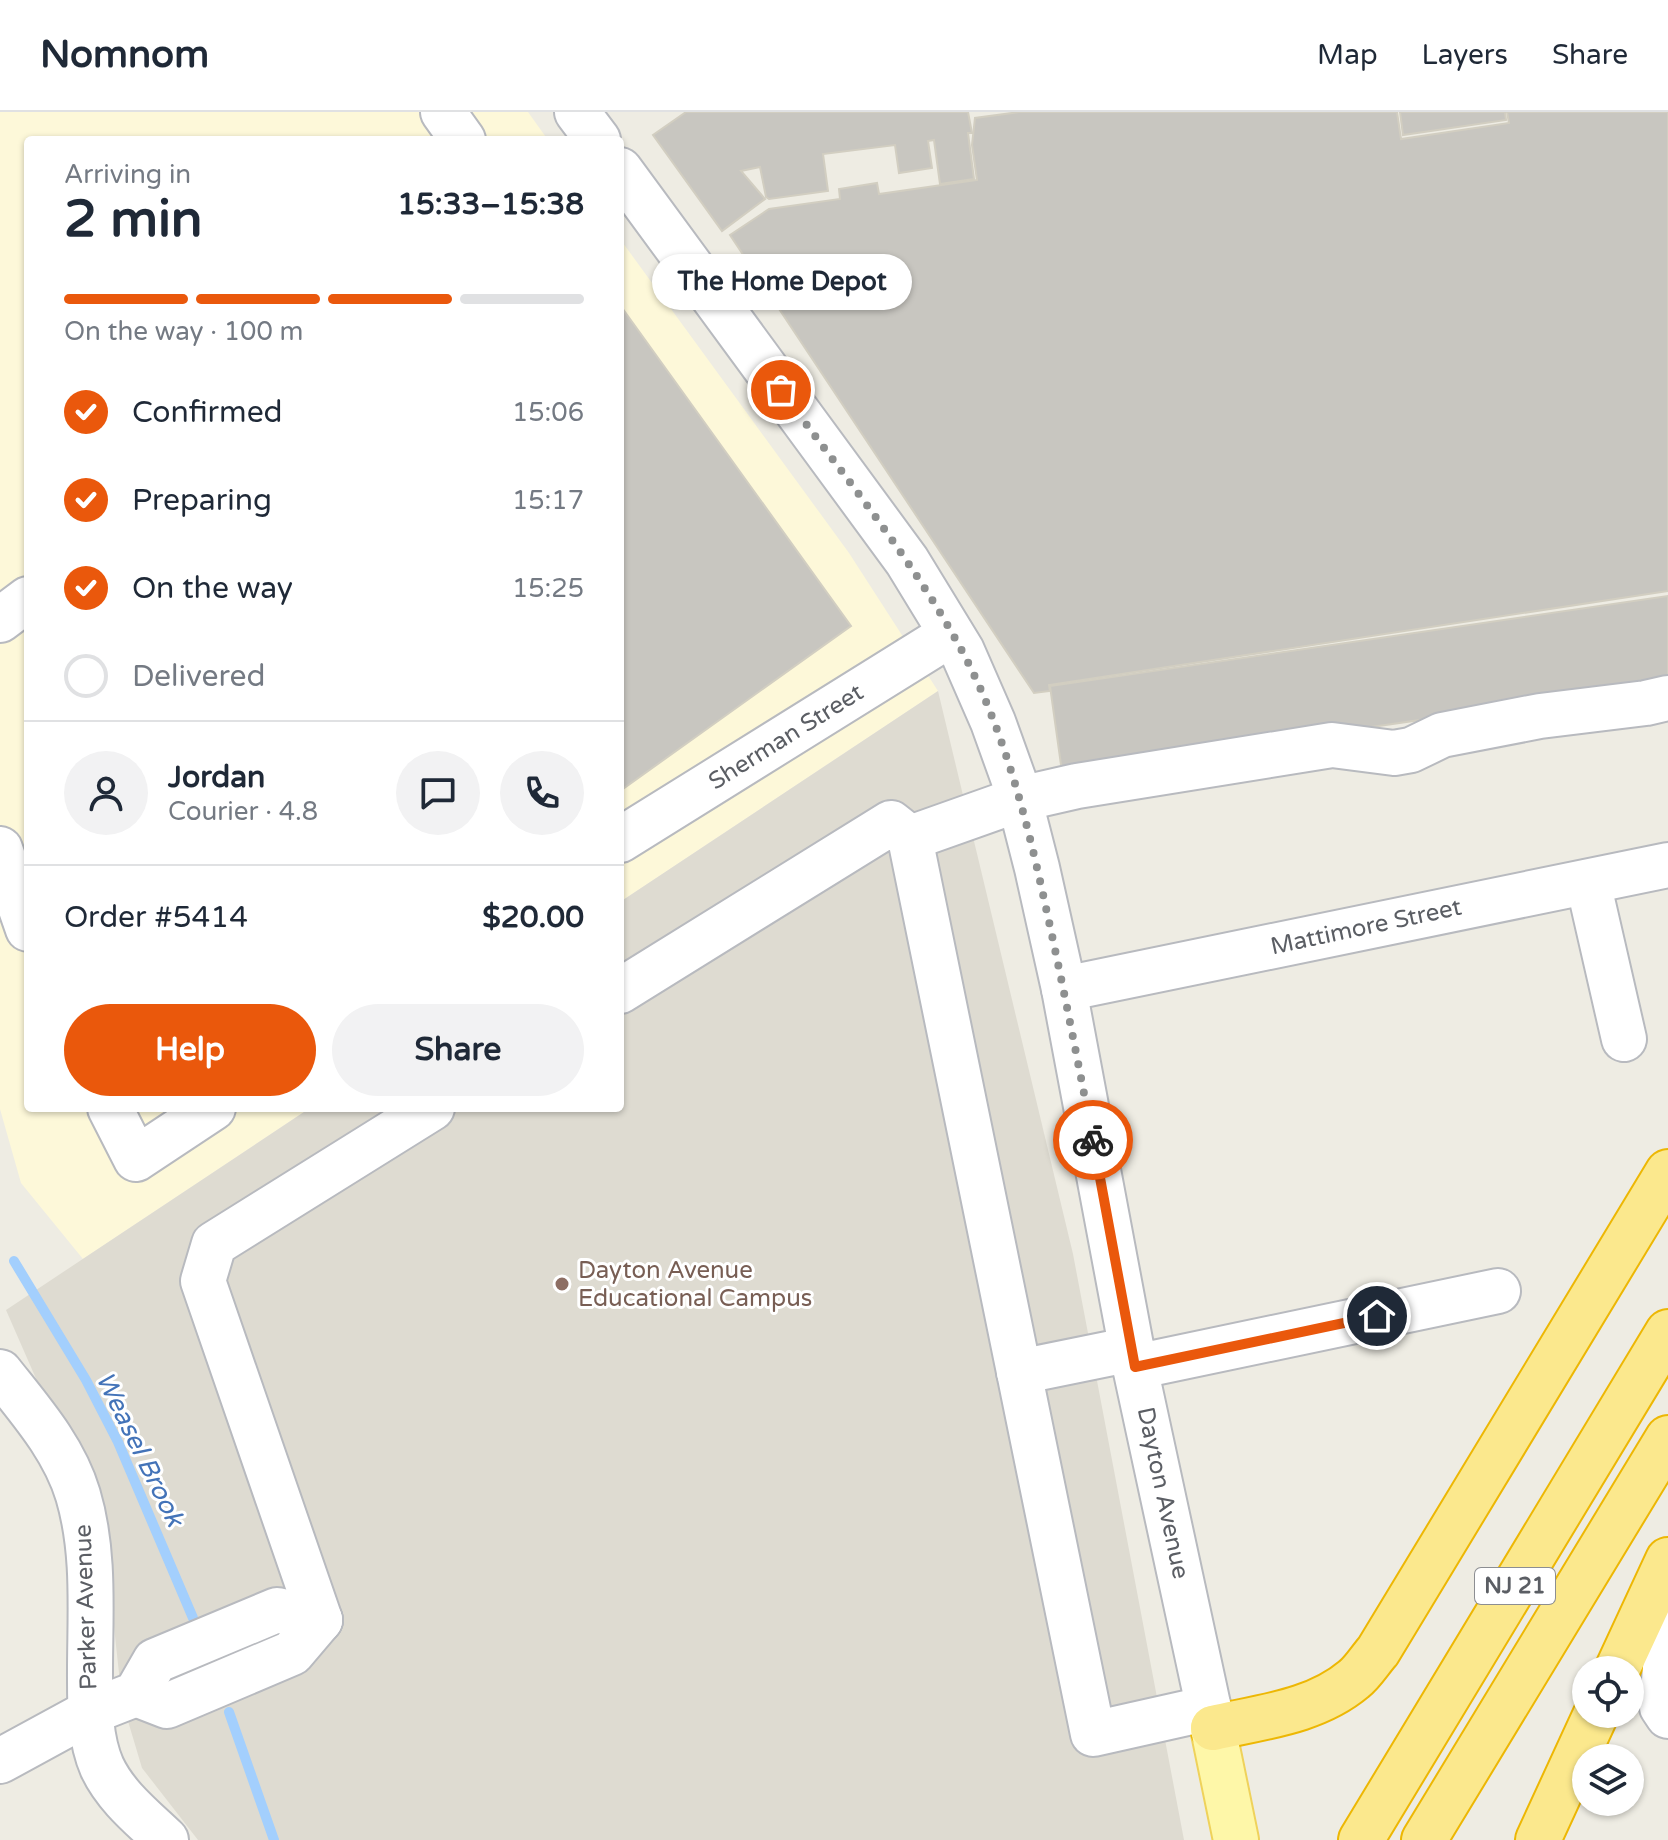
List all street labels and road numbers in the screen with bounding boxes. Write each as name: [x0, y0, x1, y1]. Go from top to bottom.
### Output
street label: Sherman Street: [703, 678, 869, 796]
street label: Mattimore Street: [1268, 893, 1464, 961]
street label: Dayton Avenue: [1131, 1404, 1195, 1582]
street label: Parker Avenue: [69, 1524, 103, 1690]
road number: NJ 21: [1475, 1568, 1555, 1604]

